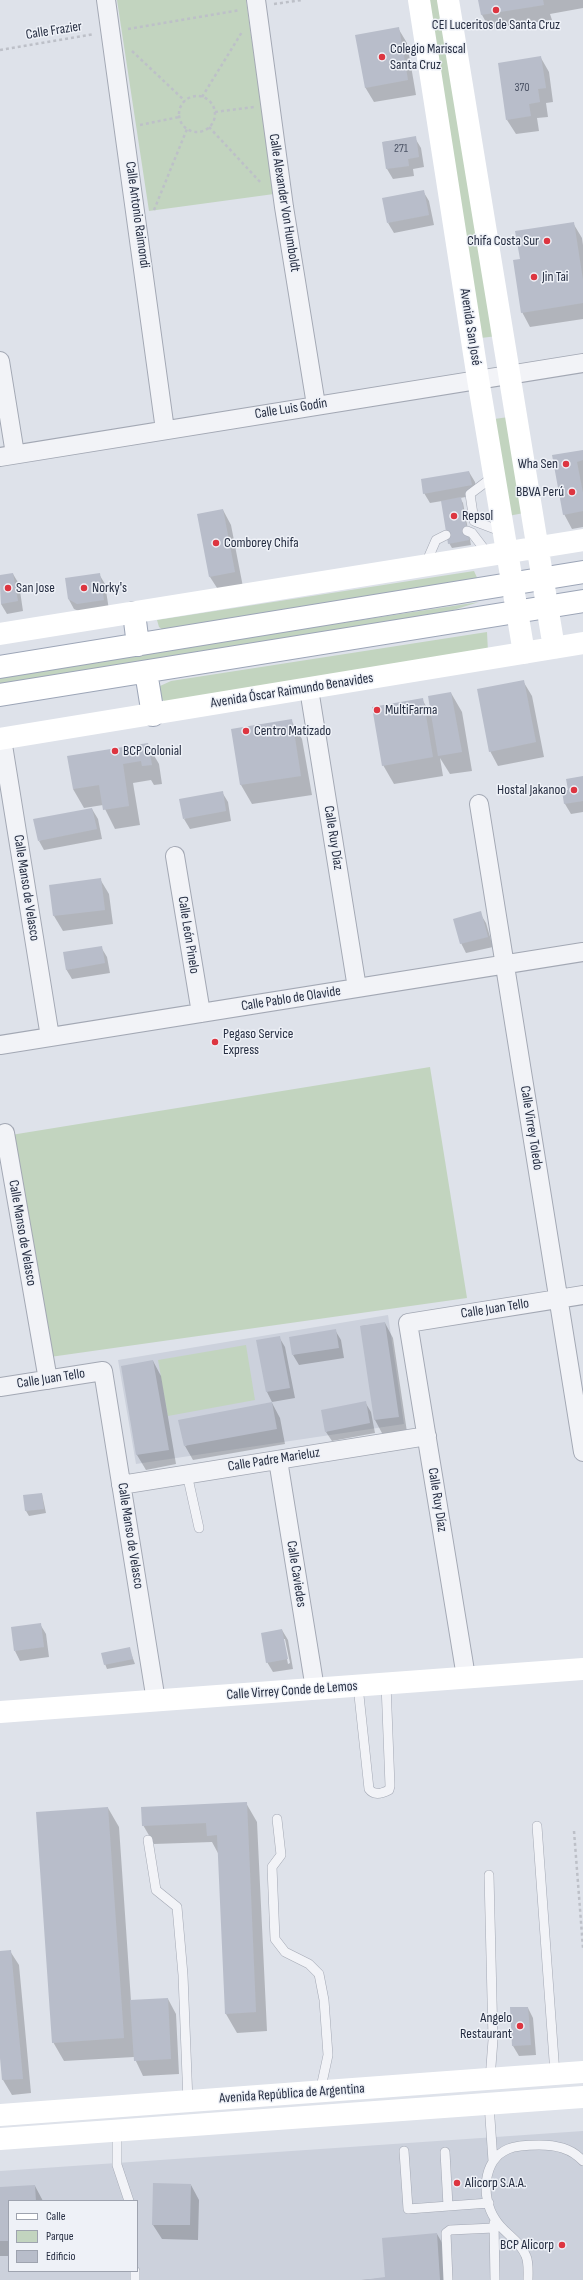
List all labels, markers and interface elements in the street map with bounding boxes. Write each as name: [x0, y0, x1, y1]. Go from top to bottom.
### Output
marker: CEI Luceritos de Santa Cruz: [491, 5, 501, 15]
place label: CEI Luceritos de Santa Cruz: [432, 17, 560, 33]
street label: Calle Frazier: [25, 18, 83, 44]
place label: Colegio Mariscal Santa Cruz: [390, 41, 466, 74]
marker: Colegio Mariscal Santa Cruz: [377, 52, 387, 62]
house number: 370: [514, 81, 530, 95]
street label: Calle Alexander Von Humboldt: [265, 133, 303, 273]
house number: 271: [394, 142, 408, 156]
street label: Calle Antonio Raimondi: [121, 161, 153, 269]
place label: Chifa Costa Sur: [467, 233, 539, 249]
marker: Chifa Costa Sur: [542, 236, 552, 246]
place label: Jin Tai: [542, 269, 568, 285]
marker: Jin Tai: [529, 272, 539, 282]
street label: Avenida San José: [456, 287, 484, 367]
street label: Calle Luis Godín: [254, 395, 328, 423]
place label: Wha Sen: [518, 456, 558, 472]
marker: Wha Sen: [561, 459, 571, 469]
place label: BBVA Perú: [516, 484, 564, 500]
marker: BBVA Perú: [567, 487, 577, 497]
place label: Repsol: [462, 508, 493, 524]
marker: Repsol: [449, 511, 459, 521]
place label: Comborey Chifa: [224, 535, 299, 551]
marker: Comborey Chifa: [211, 538, 221, 548]
place label: San Jose: [16, 580, 55, 596]
place label: Norky's: [92, 580, 127, 596]
marker: San Jose: [3, 583, 13, 593]
marker: Norky's: [79, 583, 89, 593]
street label: Avenida Óscar Raimundo Benavides: [209, 670, 375, 712]
place label: MultiFarma: [385, 702, 437, 718]
marker: MultiFarma: [372, 705, 382, 715]
place label: Centro Matizado: [254, 723, 331, 739]
marker: Centro Matizado: [241, 726, 251, 736]
place label: BCP Colonial: [123, 743, 182, 759]
marker: BCP Colonial: [110, 746, 120, 756]
place label: Hostal Jakanoo: [497, 782, 566, 798]
marker: Hostal Jakanoo: [569, 785, 579, 795]
street label: Calle Ruy Díaz: [320, 805, 346, 871]
street label: Calle Manso de Velasco: [9, 834, 43, 942]
street label: Calle León Pinelo: [174, 895, 202, 975]
street label: Calle Pablo de Olavide: [240, 983, 342, 1015]
place label: Pegaso Service Express: [223, 1026, 293, 1058]
marker: Pegaso Service Express: [210, 1037, 220, 1047]
street label: Calle Virrey Toledo: [516, 1085, 546, 1171]
street label: Calle Manso de Velasco: [4, 1179, 40, 1287]
street label: Calle Juan Tello: [460, 1295, 530, 1323]
street label: Calle Juan Tello: [16, 1365, 86, 1393]
street label: Calle Padre Marieluz: [227, 1444, 321, 1476]
street label: Calle Ruy Díaz: [424, 1467, 450, 1533]
street label: Calle Manso de Velasco: [113, 1482, 147, 1590]
street label: Calle Caviedes: [282, 1540, 310, 1608]
street label: Calle Virrey Conde de Lemos: [226, 1678, 358, 1704]
place label: Angelo Restaurant: [460, 2010, 512, 2042]
marker: Angelo Restaurant: [515, 2021, 525, 2031]
street label: Avenida República de Argentina: [219, 2081, 365, 2107]
place label: Alicorp S.A.A.: [465, 2175, 526, 2191]
marker: Alicorp S.A.A.: [452, 2178, 462, 2188]
legend: [8, 2200, 138, 2272]
text: Calle: [46, 2209, 66, 2224]
text: Parque: [46, 2229, 74, 2244]
place label: BCP Alicorp: [500, 2237, 554, 2253]
marker: BCP Alicorp: [557, 2240, 567, 2250]
text: Edificio: [46, 2249, 75, 2264]

